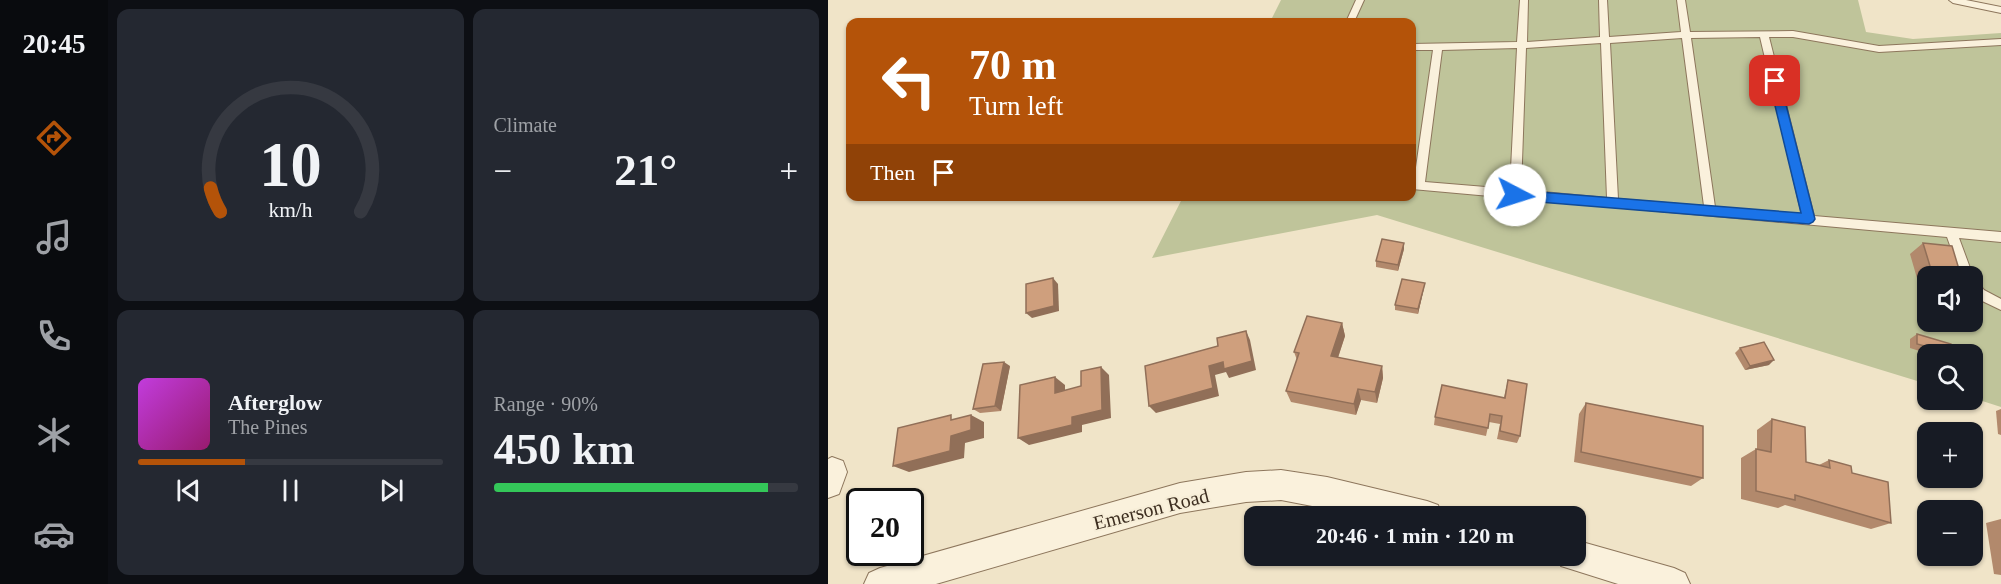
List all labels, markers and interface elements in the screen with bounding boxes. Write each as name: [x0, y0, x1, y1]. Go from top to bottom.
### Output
text: 20:45: [23, 29, 86, 59]
icon: left: [870, 42, 948, 120]
text: 70 m: [969, 42, 1057, 88]
pin: [1749, 55, 1800, 106]
icon: arrive: [1758, 64, 1791, 97]
text: Turn left: [969, 91, 1063, 121]
text: Climate: [494, 114, 557, 136]
icon: directions: [33, 117, 75, 159]
text: 10: [259, 130, 321, 199]
text: 21°: [614, 145, 677, 195]
text: −: [494, 153, 512, 189]
text: +: [779, 153, 798, 189]
icon: arrive: [927, 156, 960, 189]
text: Then: [870, 160, 915, 185]
position arrow: [1483, 163, 1547, 227]
text: km/h: [268, 198, 313, 222]
icon: music: [33, 216, 75, 258]
map controls: [1917, 266, 1983, 566]
button: sound: [1917, 266, 1983, 332]
icon: phone: [33, 315, 75, 357]
button: search: [1917, 344, 1983, 410]
text: Afterglow: [228, 390, 322, 415]
text: Range · 90%: [494, 393, 598, 415]
icon: climate: [33, 414, 75, 456]
text: The Pines: [228, 416, 307, 438]
button: +: [1917, 422, 1983, 488]
text: 450 km: [494, 424, 635, 474]
icon: previous: [172, 474, 205, 507]
icon: pause: [274, 474, 307, 507]
icon: next: [375, 474, 408, 507]
street label: Emerson Road: [1091, 484, 1211, 534]
speed limit sign: 20: [846, 488, 924, 566]
button: −: [1917, 500, 1983, 566]
icon: car: [33, 513, 75, 555]
text: 20:46 · 1 min · 120 m: [1316, 523, 1514, 548]

